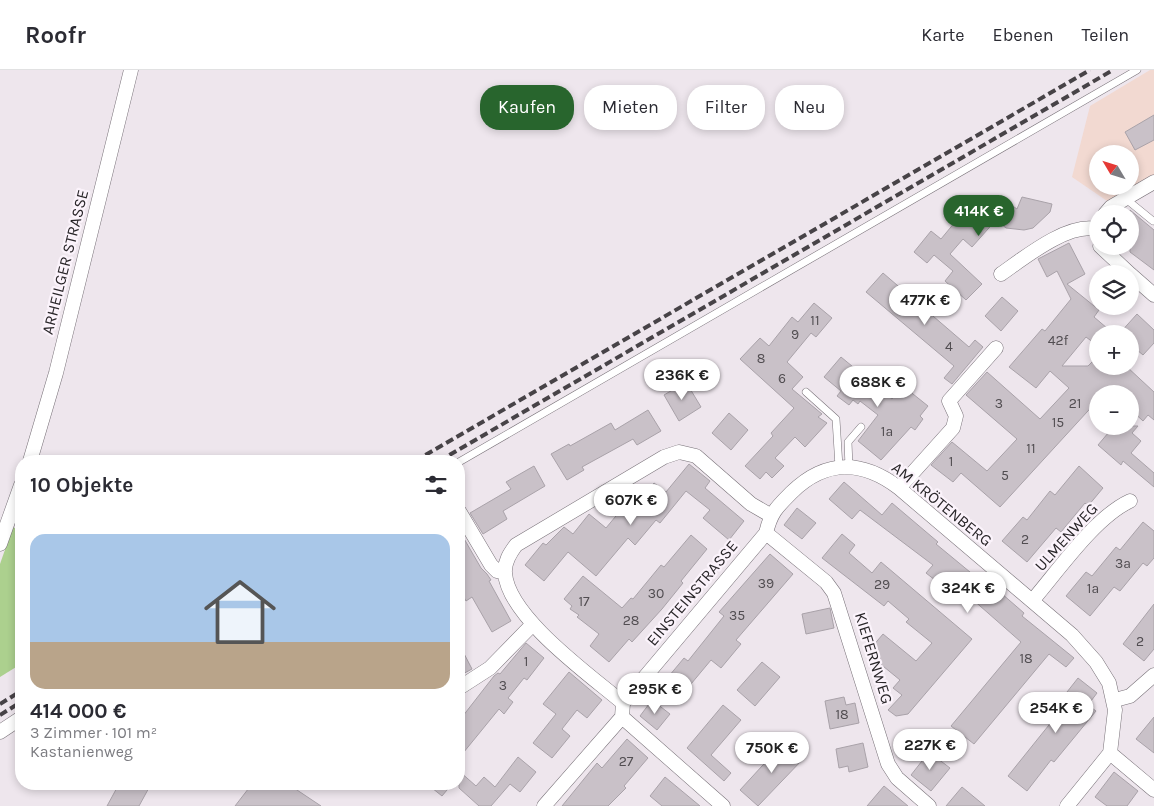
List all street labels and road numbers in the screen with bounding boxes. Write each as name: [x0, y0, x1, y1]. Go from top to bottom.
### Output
street label: ARHEILGER STRASSE: [38, 188, 92, 336]
street label: AM KRÖTENBERG: [888, 458, 996, 550]
street label: ULMENWEG: [1030, 499, 1102, 575]
street label: EINSTEINSTRASSE: [642, 537, 742, 649]
street label: KIEFERNWEG: [851, 610, 897, 706]

